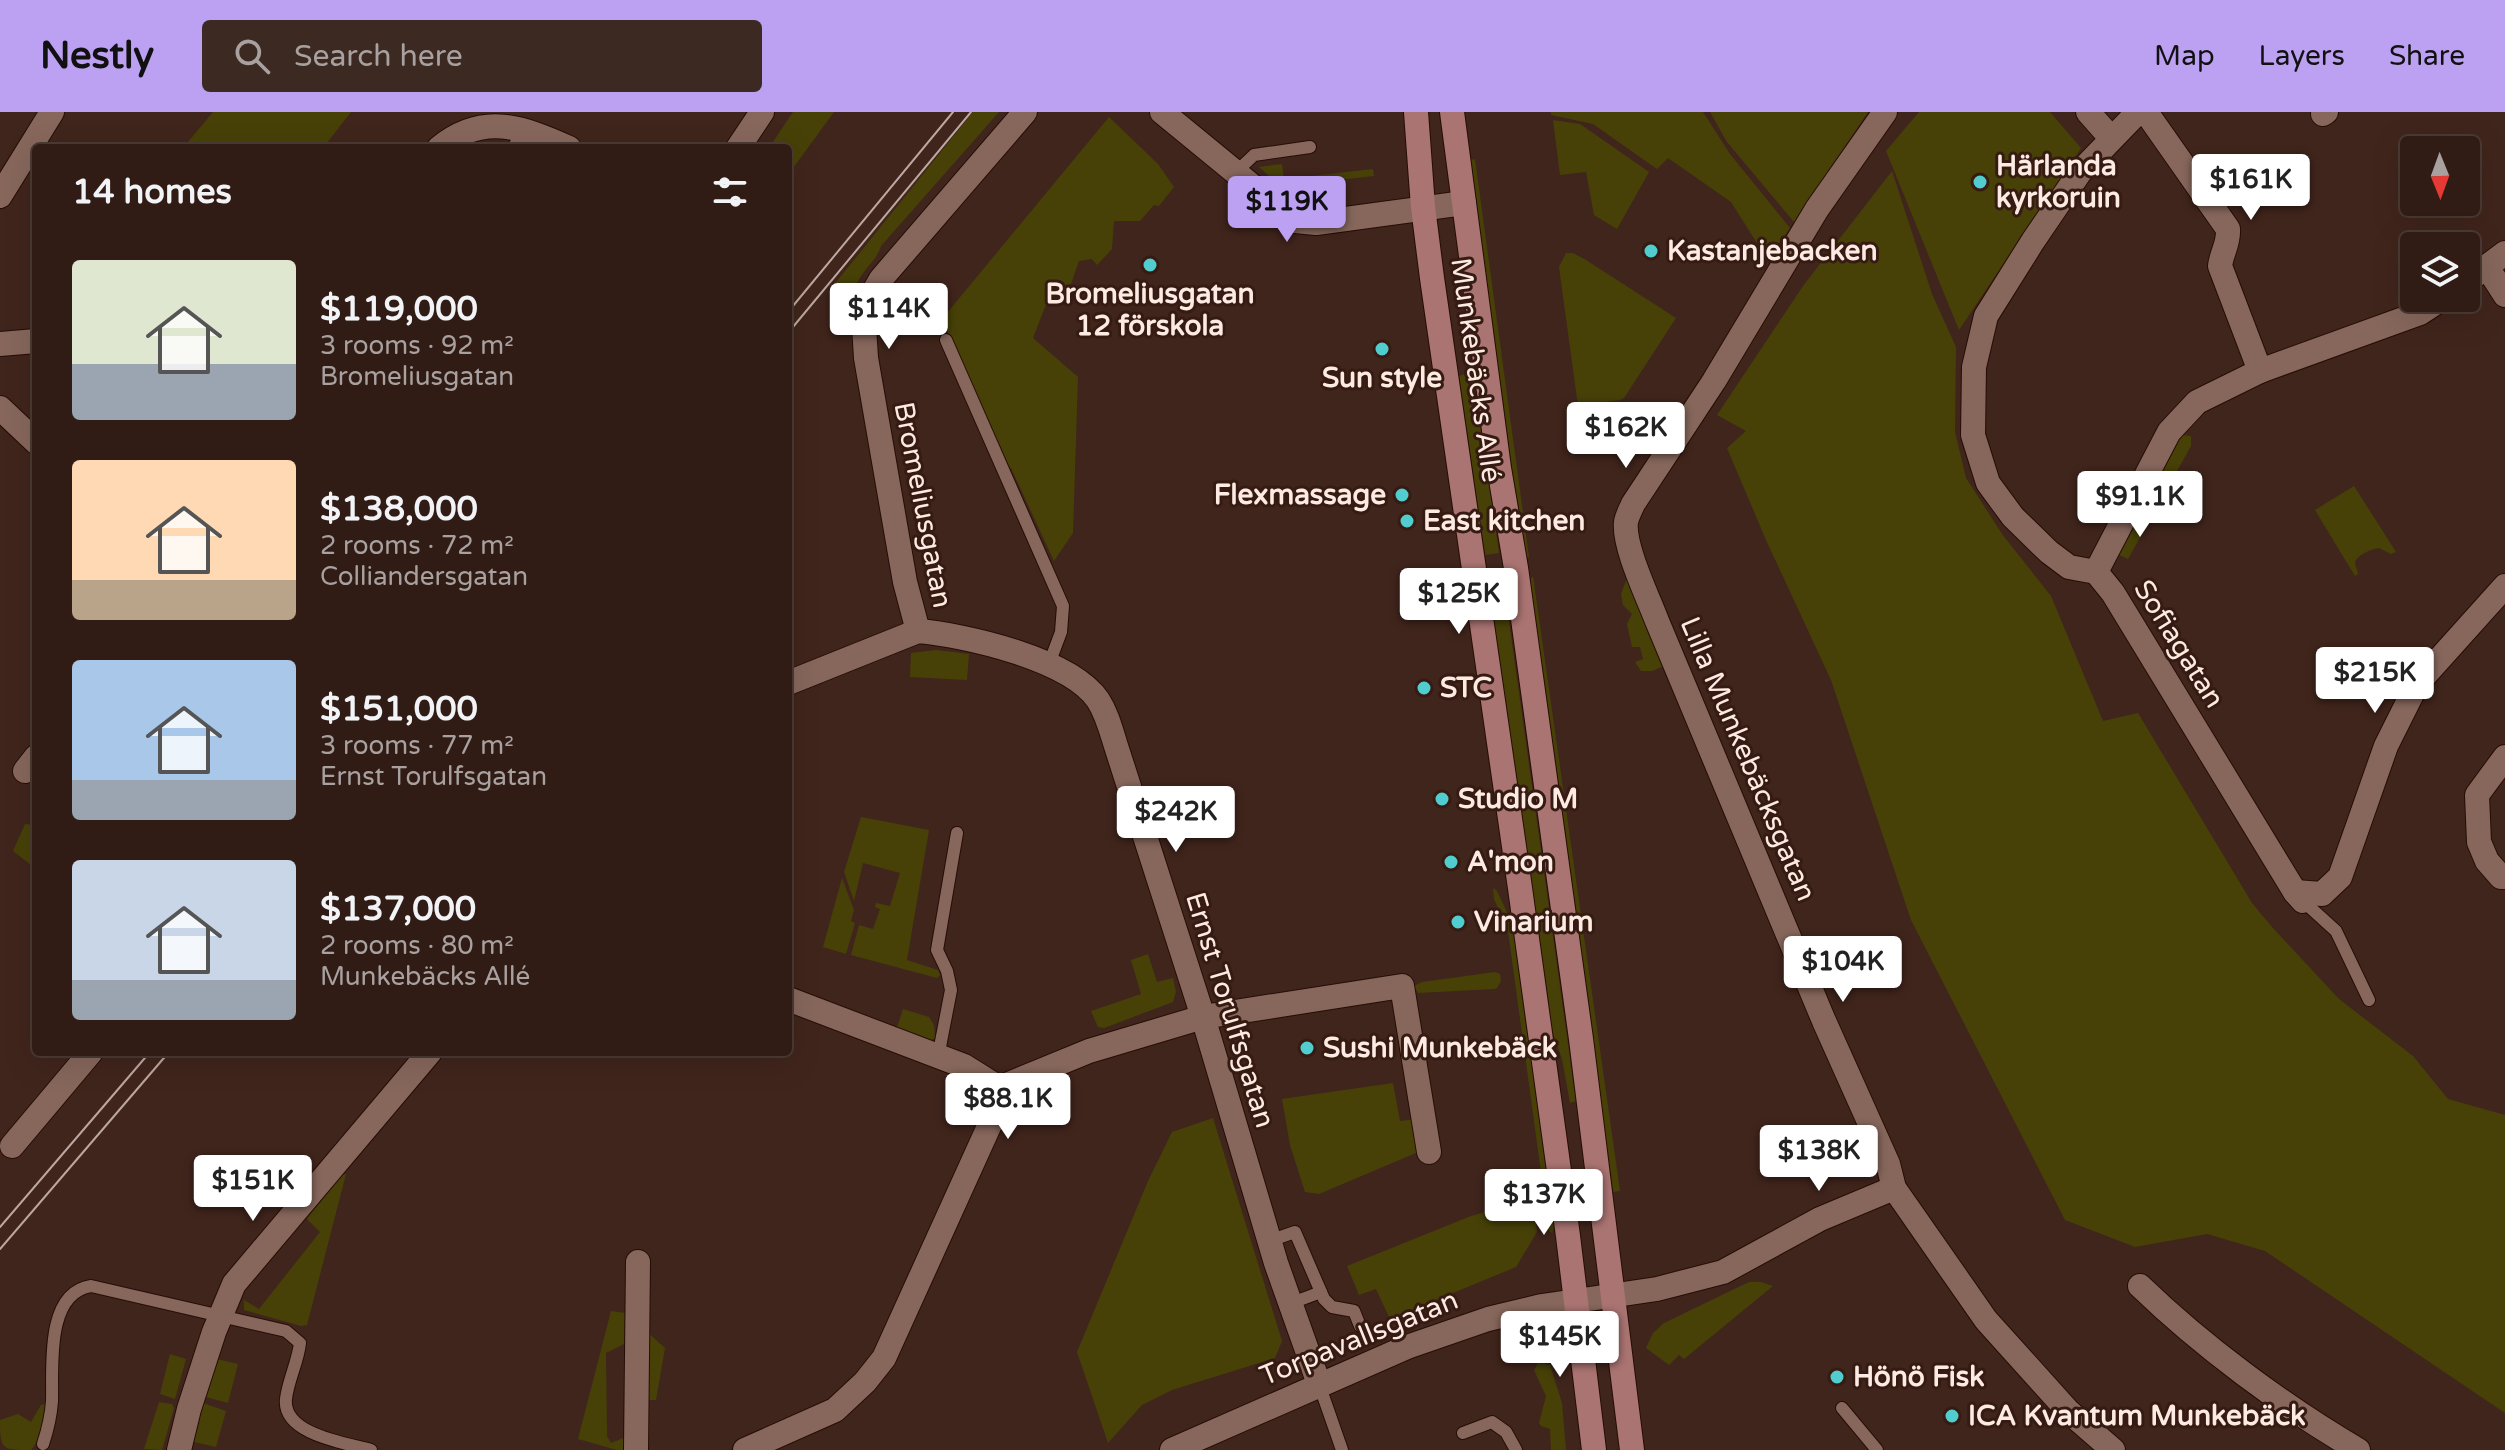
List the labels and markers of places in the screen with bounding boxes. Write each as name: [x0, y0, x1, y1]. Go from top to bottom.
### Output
place label: Härlanda kyrkoruin: [1996, 149, 2121, 215]
pin: $161K: [2195, 154, 2307, 222]
marker: Härlanda kyrkoruin: [1971, 173, 1989, 191]
pin: $119K: [1231, 176, 1343, 244]
place label: Kastanjebacken: [1667, 234, 1878, 268]
marker: Kastanjebacken: [1642, 242, 1660, 260]
marker: Bromeliusgatan 12 förskola: [1141, 256, 1159, 274]
place label: Bromeliusgatan 12 förskola: [1045, 277, 1255, 343]
pin: $114K: [833, 283, 945, 351]
marker: Sun style: [1373, 340, 1391, 358]
place label: Sun style: [1322, 361, 1442, 395]
pin: $162K: [1570, 402, 1682, 470]
pin: $91.1K: [2075, 471, 2205, 539]
place label: Flexmassage: [1214, 478, 1386, 512]
marker: Flexmassage: [1393, 486, 1411, 504]
place label: East kitchen: [1423, 504, 1585, 538]
marker: East kitchen: [1398, 512, 1416, 530]
pin: $125K: [1403, 568, 1515, 636]
pin: $215K: [2319, 647, 2431, 715]
place label: STC: [1440, 671, 1492, 705]
marker: STC: [1415, 679, 1433, 697]
place label: Studio M: [1458, 782, 1578, 816]
pin: $242K: [1120, 786, 1232, 854]
marker: Studio M: [1433, 790, 1451, 808]
place label: A'mon: [1467, 845, 1554, 879]
marker: A'mon: [1442, 853, 1460, 871]
place label: Vinarium: [1474, 905, 1593, 939]
marker: Vinarium: [1449, 913, 1467, 931]
pin: $104K: [1787, 936, 1899, 1004]
place label: Sushi Munkebäck: [1323, 1031, 1557, 1065]
marker: Sushi Munkebäck: [1298, 1039, 1316, 1057]
pin: $88.1K: [943, 1073, 1073, 1141]
pin: $138K: [1763, 1125, 1875, 1193]
pin: $151K: [197, 1155, 309, 1223]
pin: $137K: [1488, 1169, 1600, 1237]
pin: $145K: [1504, 1311, 1616, 1379]
place label: Hönö Fisk: [1853, 1360, 1985, 1394]
marker: Hönö Fisk: [1828, 1368, 1846, 1386]
place label: ICA Kvantum Munkebäck: [1968, 1399, 2305, 1433]
marker: ICA Kvantum Munkebäck: [1943, 1407, 1961, 1425]

